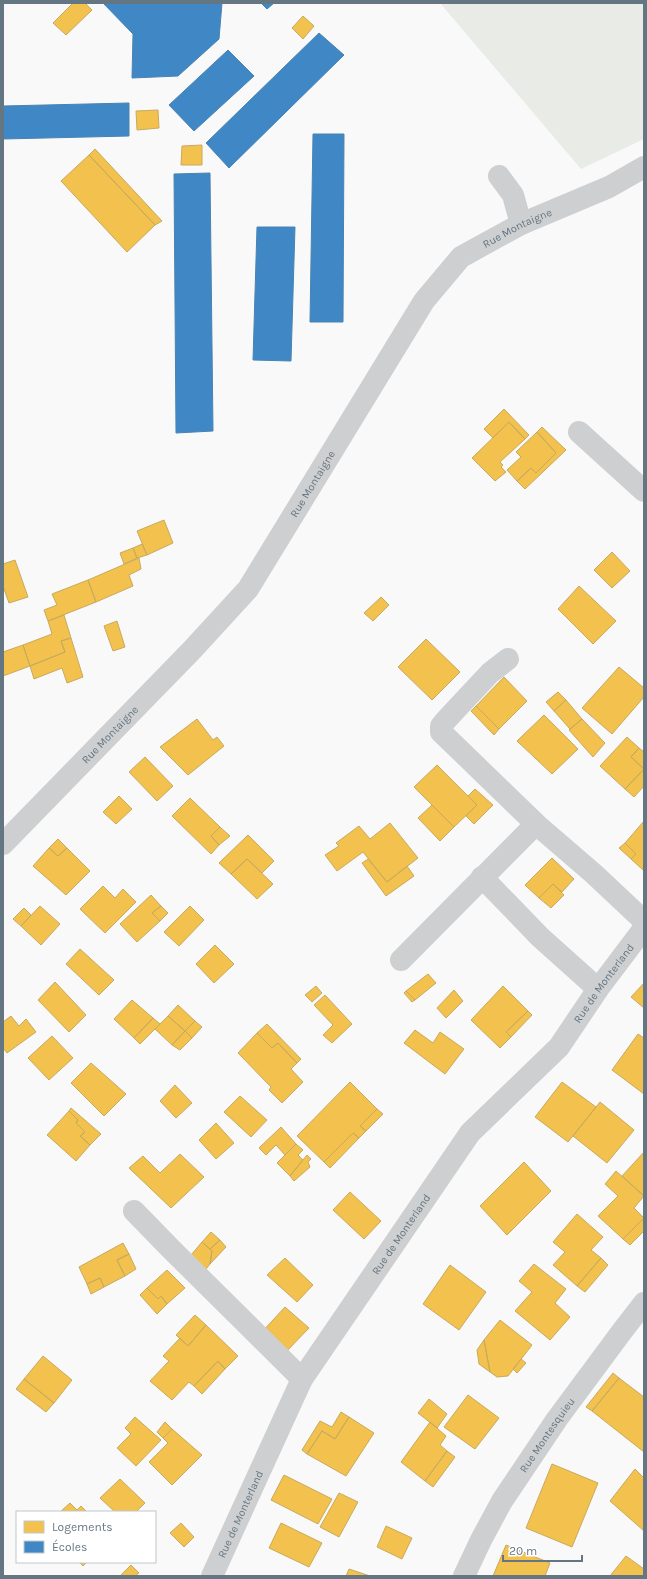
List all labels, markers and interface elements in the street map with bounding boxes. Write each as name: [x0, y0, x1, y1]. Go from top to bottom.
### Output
street label: Rue Montaigne: [480, 205, 554, 250]
street label: Rue Montaigne: [287, 448, 338, 519]
street label: Rue Montaigne: [79, 703, 141, 766]
street label: Rue de Monterland: [571, 941, 636, 1025]
street label: Rue de Monterland: [369, 1191, 433, 1277]
street label: Rue Montesquieu: [517, 1395, 577, 1475]
street label: Rue de Monterland: [215, 1468, 266, 1560]
legend: [16, 1511, 156, 1563]
text: Logements: [52, 1520, 113, 1534]
scale bar: [503, 1537, 582, 1563]
text: Écoles: [52, 1539, 87, 1554]
text: 20 m: [509, 1544, 537, 1558]

